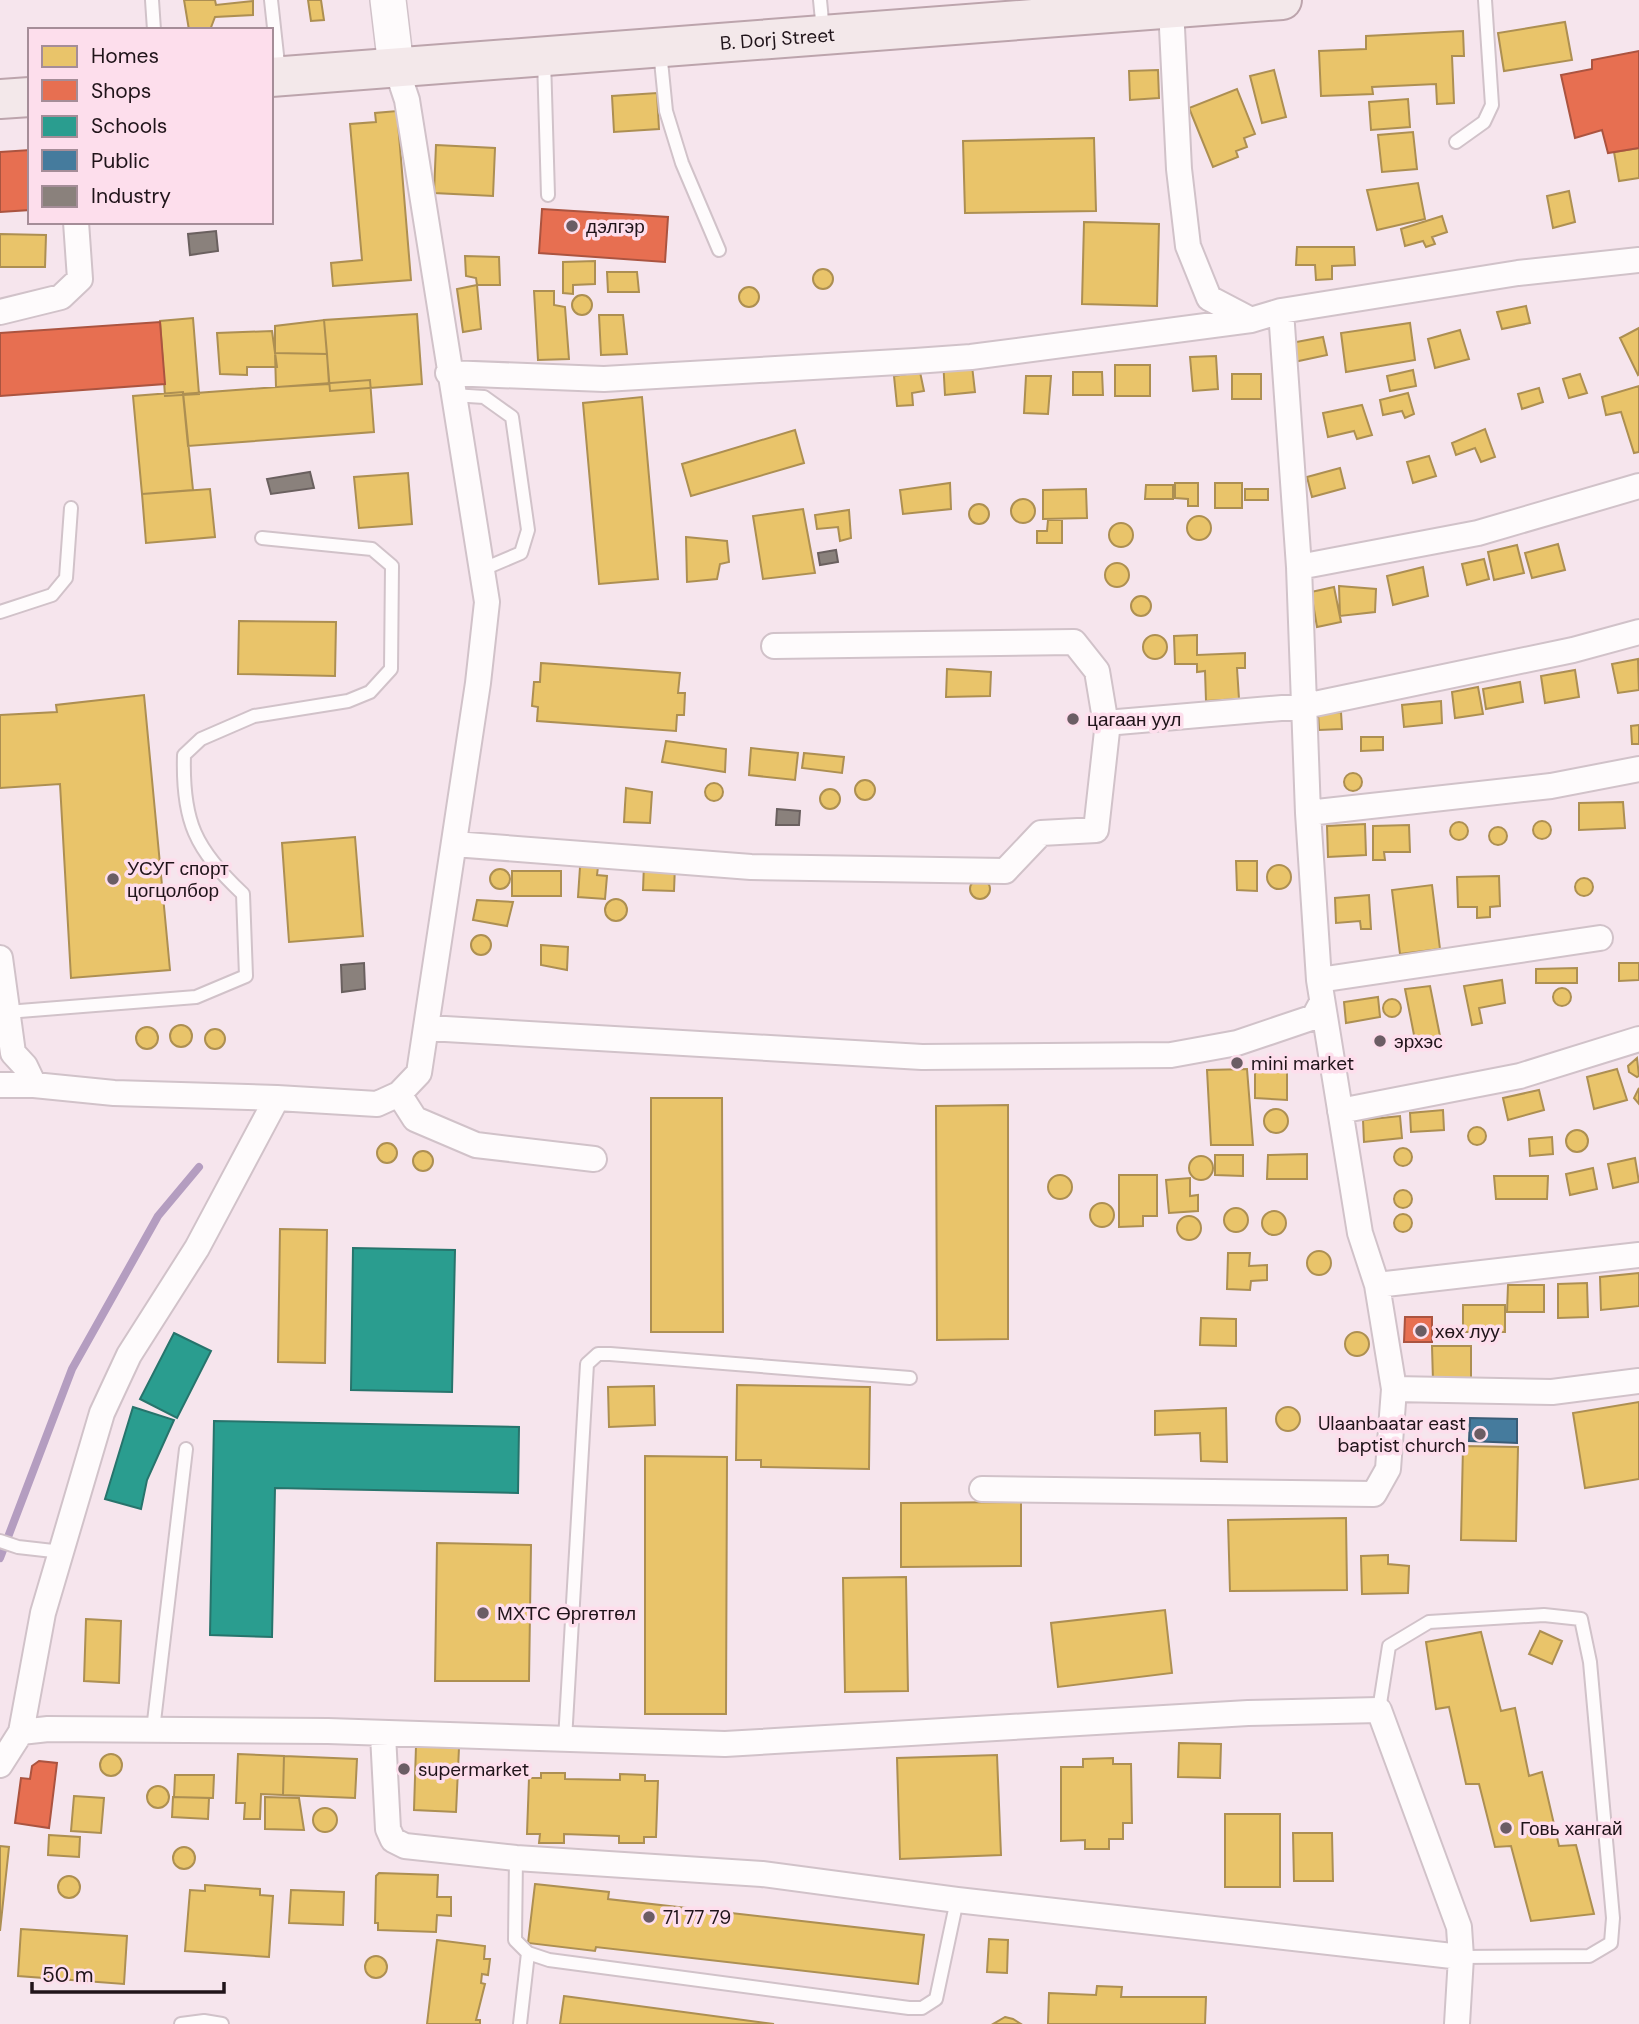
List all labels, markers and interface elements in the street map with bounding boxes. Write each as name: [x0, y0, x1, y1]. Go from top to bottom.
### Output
street label: B. Dorj Street: [719, 22, 836, 56]
legend: [28, 28, 273, 224]
text: Homes: [91, 42, 159, 70]
text: Shops: [91, 77, 151, 105]
text: Schools: [91, 112, 167, 140]
text: Public: [91, 147, 150, 175]
text: Industry: [91, 182, 171, 210]
place label: дэлгэр: [586, 214, 645, 239]
marker: дэлгэр: [564, 218, 580, 234]
place label: цагаан уул: [1087, 707, 1181, 732]
marker: цагаан уул: [1065, 711, 1081, 727]
place label: УСУГ спорт цогцолбор: [127, 856, 229, 903]
marker: УСУГ спорт цогцолбор: [105, 871, 121, 887]
place label: эрхэс: [1394, 1029, 1443, 1054]
marker: эрхэс: [1372, 1033, 1388, 1049]
place label: mini market: [1251, 1051, 1354, 1076]
marker: mini market: [1229, 1055, 1245, 1071]
place label: хөх луу: [1435, 1319, 1500, 1344]
marker: хөх луу: [1413, 1323, 1429, 1339]
place label: Ulaanbaatar east baptist church: [1318, 1411, 1466, 1458]
marker: Ulaanbaatar east baptist church: [1472, 1426, 1488, 1442]
place label: МХТС Өргөтгөл: [497, 1601, 636, 1626]
marker: МХТС Өргөтгөл: [475, 1605, 491, 1621]
place label: supermarket: [418, 1757, 529, 1782]
marker: supermarket: [396, 1761, 412, 1777]
place label: Говь хангай: [1520, 1816, 1623, 1841]
marker: Говь хангай: [1498, 1820, 1514, 1836]
place label: 71 77 79: [663, 1905, 731, 1930]
marker: 71 77 79: [641, 1909, 657, 1925]
scale bar: [32, 1951, 224, 1995]
text: 50 m: [42, 1961, 93, 1989]

